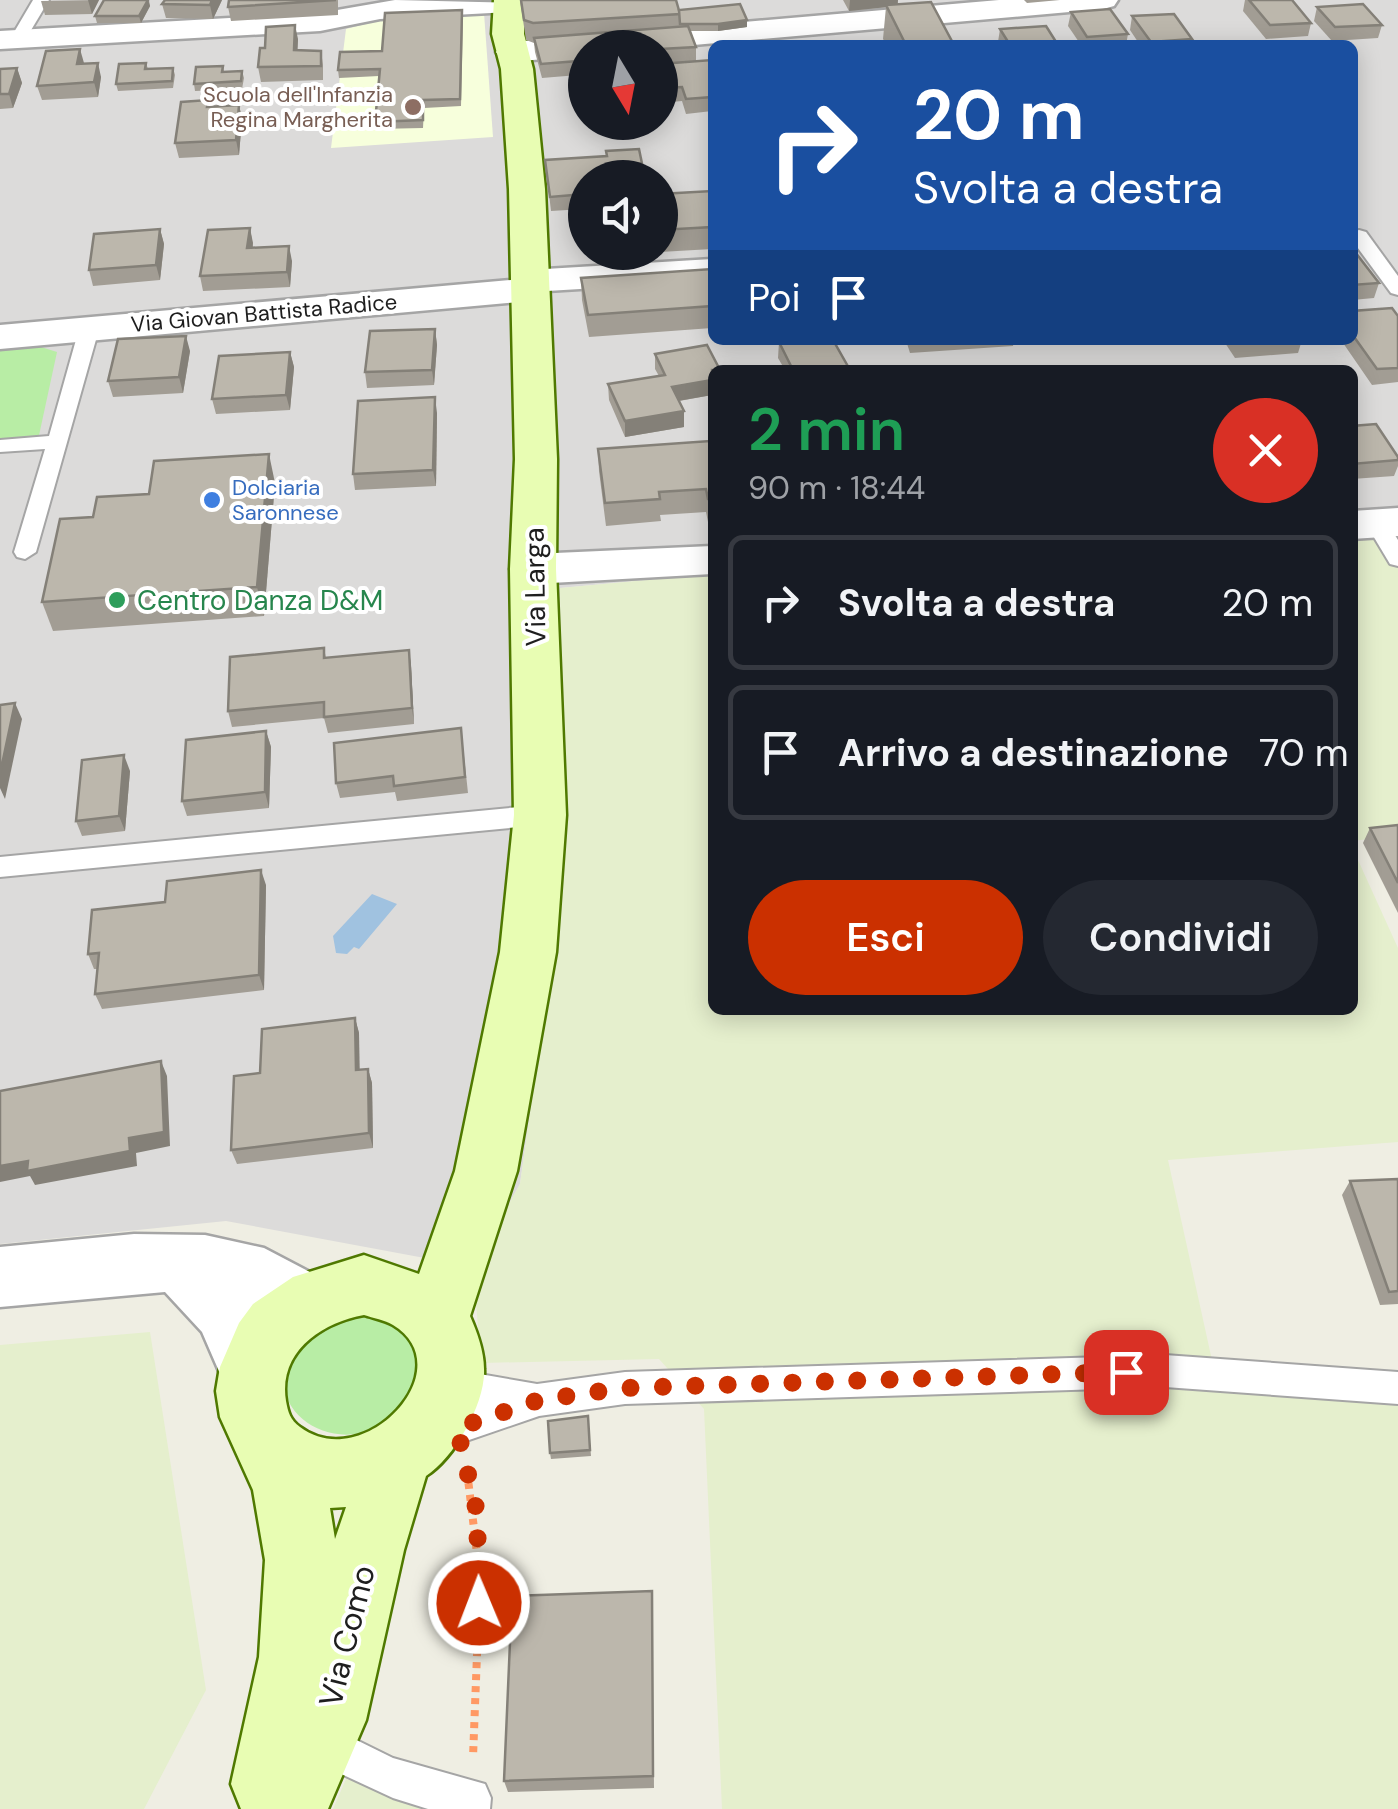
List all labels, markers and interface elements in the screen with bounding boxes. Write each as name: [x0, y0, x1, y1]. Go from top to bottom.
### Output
north arrow: [568, 30, 678, 140]
map controls: [568, 30, 678, 270]
text: 20 m: [913, 70, 1085, 161]
place label: Scuola dell'Infanzia Regina Margherita: [203, 80, 393, 134]
icon: right: [748, 80, 878, 210]
marker: Scuola dell'Infanzia Regina Margherita: [402, 96, 424, 118]
text: Svolta a destra: [913, 158, 1223, 217]
button: sound: [568, 160, 678, 270]
icon: arrive: [821, 270, 876, 325]
text: Poi: [748, 273, 801, 323]
street label: Via Giovan Battista Radice: [130, 287, 398, 339]
text: 2 min: [748, 390, 905, 469]
button: close: [1213, 398, 1318, 503]
text: 90 m · 18:44: [748, 467, 925, 509]
place label: Dolciaria Saronnese: [232, 473, 339, 527]
marker: Dolciaria Saronnese: [201, 489, 223, 511]
street label: Via Larga: [515, 527, 555, 647]
icon: right: [753, 575, 808, 630]
text: Svolta a destra: [838, 578, 1115, 628]
text: 20 m: [1222, 578, 1313, 628]
place label: Centro Danza D&M: [137, 582, 383, 619]
marker: Centro Danza D&M: [106, 589, 128, 611]
icon: arrive: [753, 725, 808, 780]
text: Arrivo a destinazione: [838, 728, 1229, 778]
text: 70 m: [1259, 728, 1349, 778]
button: Esci: [748, 880, 1023, 995]
button: Condividi: [1043, 880, 1318, 995]
pin: [1084, 1330, 1169, 1415]
icon: arrive: [1099, 1345, 1154, 1400]
position arrow: [427, 1551, 531, 1655]
street label: Via Como: [309, 1561, 385, 1711]

